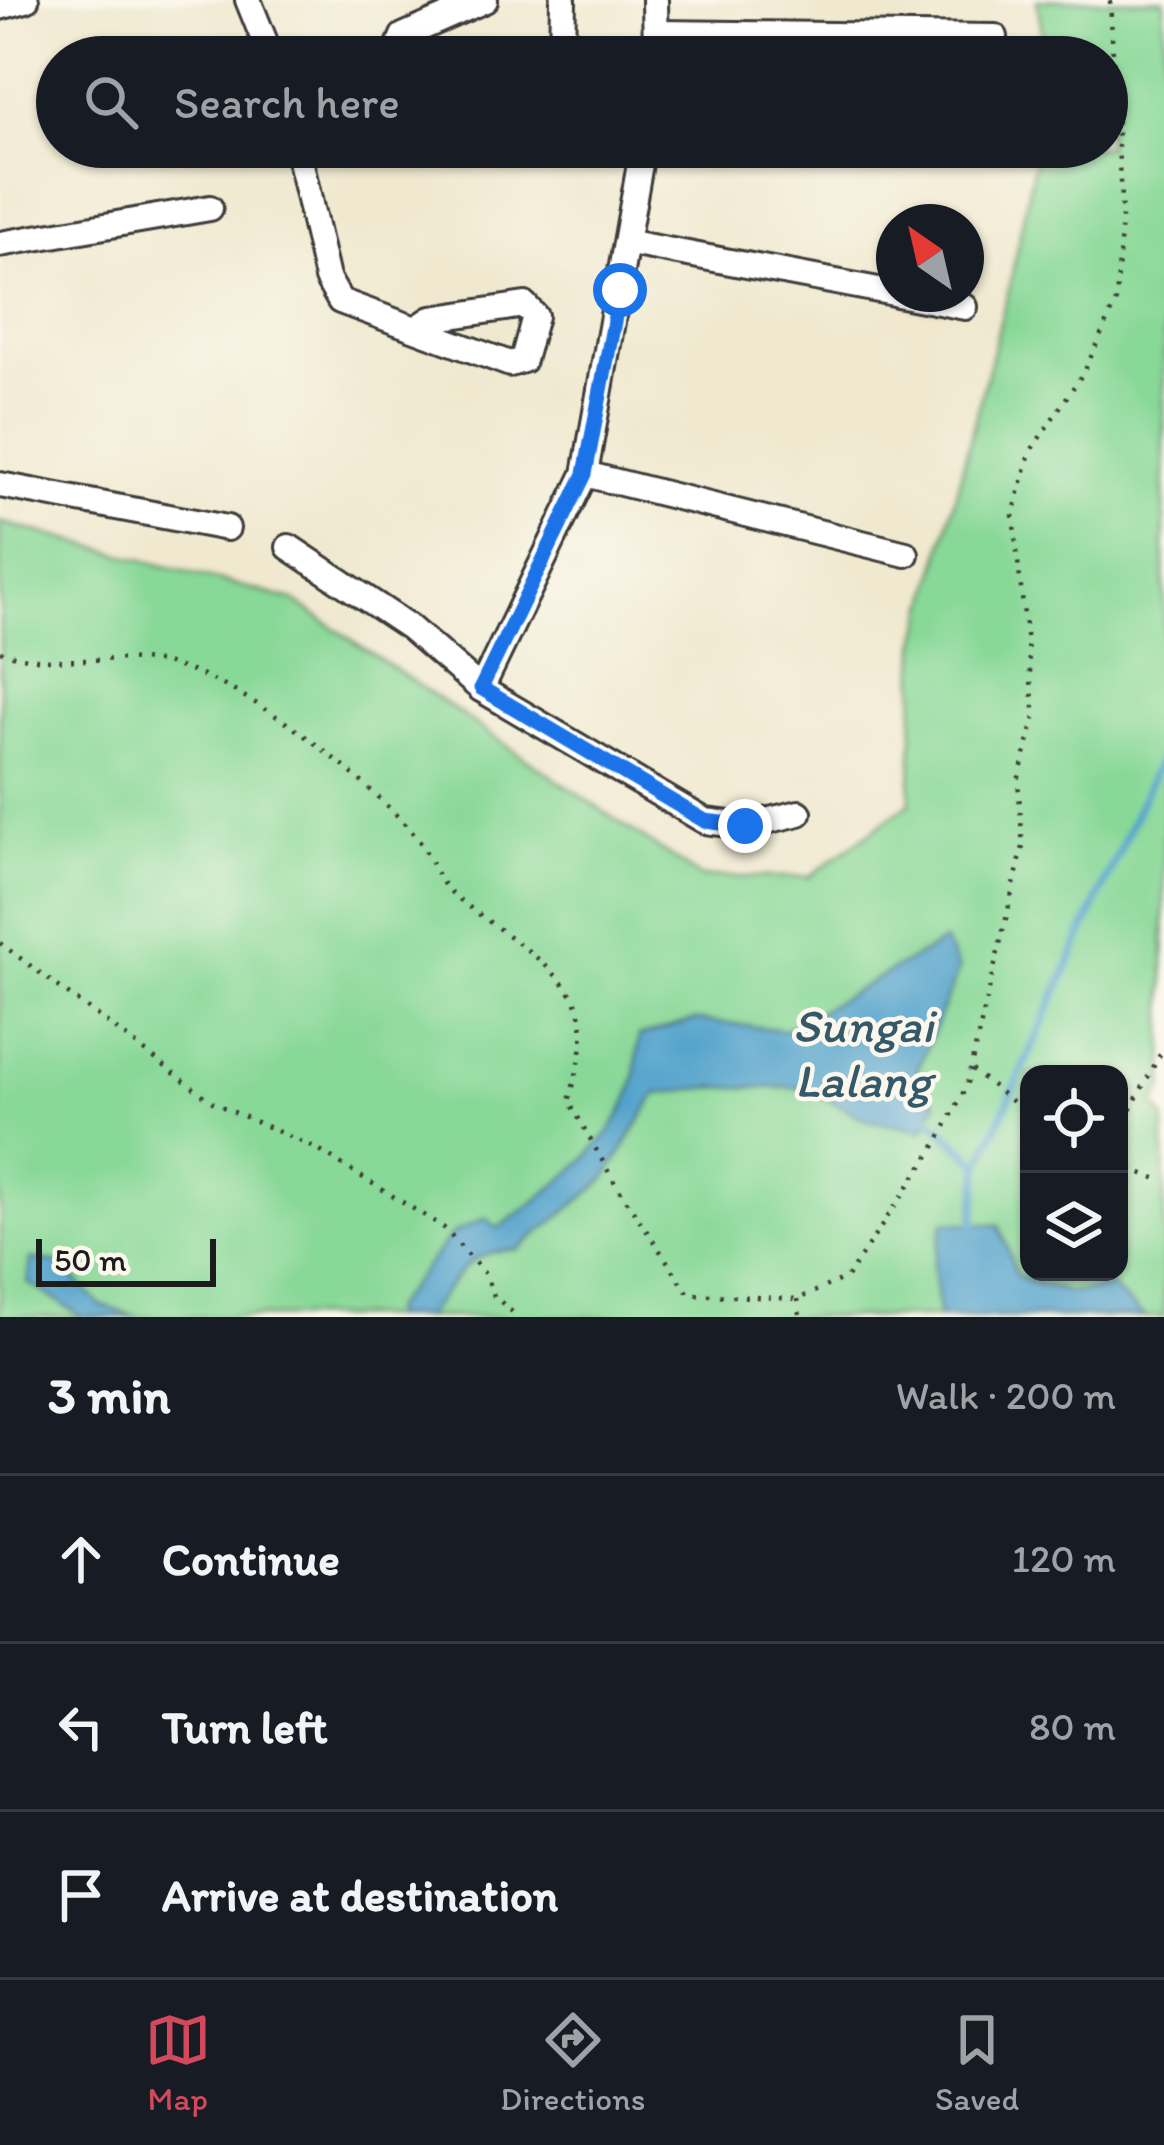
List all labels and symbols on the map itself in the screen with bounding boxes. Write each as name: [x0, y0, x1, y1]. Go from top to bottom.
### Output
north arrow: [876, 204, 984, 312]
route start: [593, 263, 647, 317]
route end: [718, 799, 772, 853]
water label: Sungai Lalang: [793, 996, 938, 1109]
scale bar: [36, 1233, 216, 1286]

